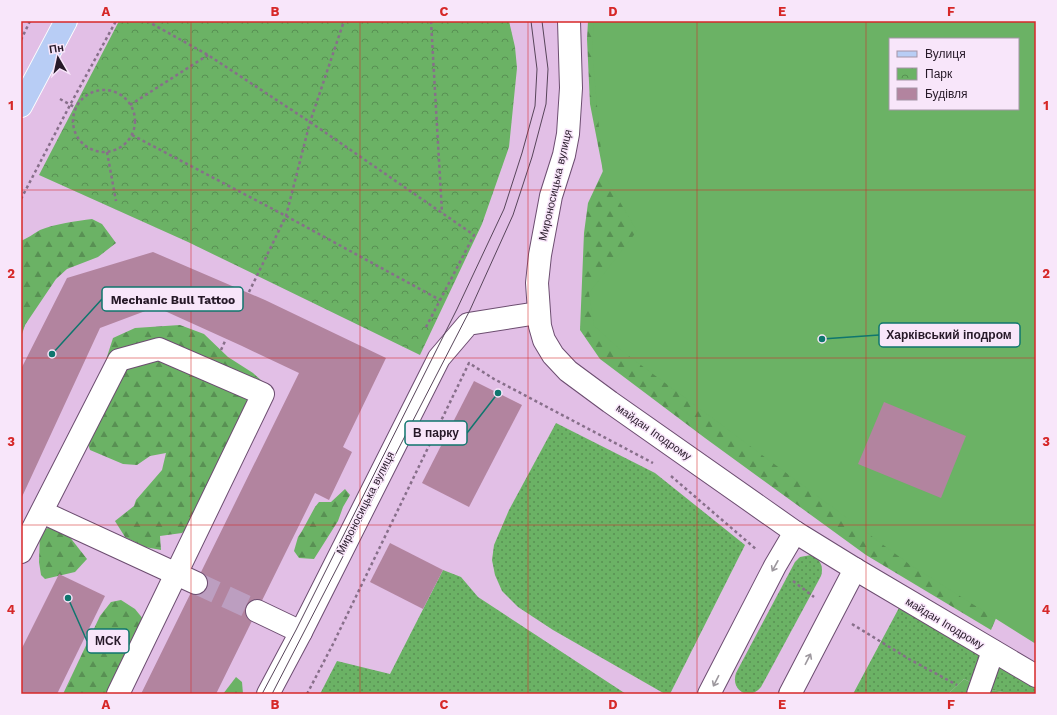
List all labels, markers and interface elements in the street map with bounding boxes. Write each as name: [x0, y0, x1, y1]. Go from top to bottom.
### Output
text: A: [102, 4, 111, 19]
text: B: [271, 4, 280, 19]
text: C: [440, 4, 449, 19]
text: D: [608, 4, 618, 19]
text: E: [778, 4, 786, 19]
text: F: [947, 4, 955, 19]
north arrow: [38, 38, 78, 78]
legend: [889, 38, 1019, 110]
text: Пн: [48, 41, 65, 56]
text: Вулиця: [925, 47, 966, 61]
text: Парк: [925, 67, 953, 81]
text: Будівля: [925, 87, 967, 101]
text: 1: [8, 98, 14, 113]
text: 1: [1043, 98, 1049, 113]
street label: Мироносицька вулиця: [536, 128, 575, 242]
text: 2: [7, 266, 15, 281]
text: 2: [1042, 266, 1050, 281]
callout: Mechanic Bull Tattoo: [102, 287, 243, 311]
text: Mechanic Bull Tattoo: [111, 293, 235, 307]
callout: Харківський іподром: [879, 323, 1020, 347]
text: Харківський іподром: [886, 328, 1012, 342]
street label: майдан Іподрому: [614, 402, 694, 464]
callout: В парку: [405, 421, 467, 445]
text: В парку: [413, 426, 459, 440]
text: 3: [7, 434, 15, 449]
text: 3: [1042, 434, 1050, 449]
street label: Мироносицька вулиця: [334, 449, 397, 557]
one-way arrow: [771, 560, 779, 572]
street label: майдан Іподрому: [903, 595, 987, 652]
text: 4: [7, 602, 16, 617]
text: 4: [1042, 602, 1051, 617]
callout: МСК: [87, 629, 129, 653]
text: МСК: [95, 634, 122, 648]
one-way arrow: [805, 654, 812, 666]
one-way arrow: [711, 675, 719, 687]
text: A: [102, 697, 111, 712]
text: B: [271, 697, 280, 712]
text: C: [440, 697, 449, 712]
text: D: [608, 697, 618, 712]
text: E: [778, 697, 786, 712]
text: F: [947, 697, 955, 712]

